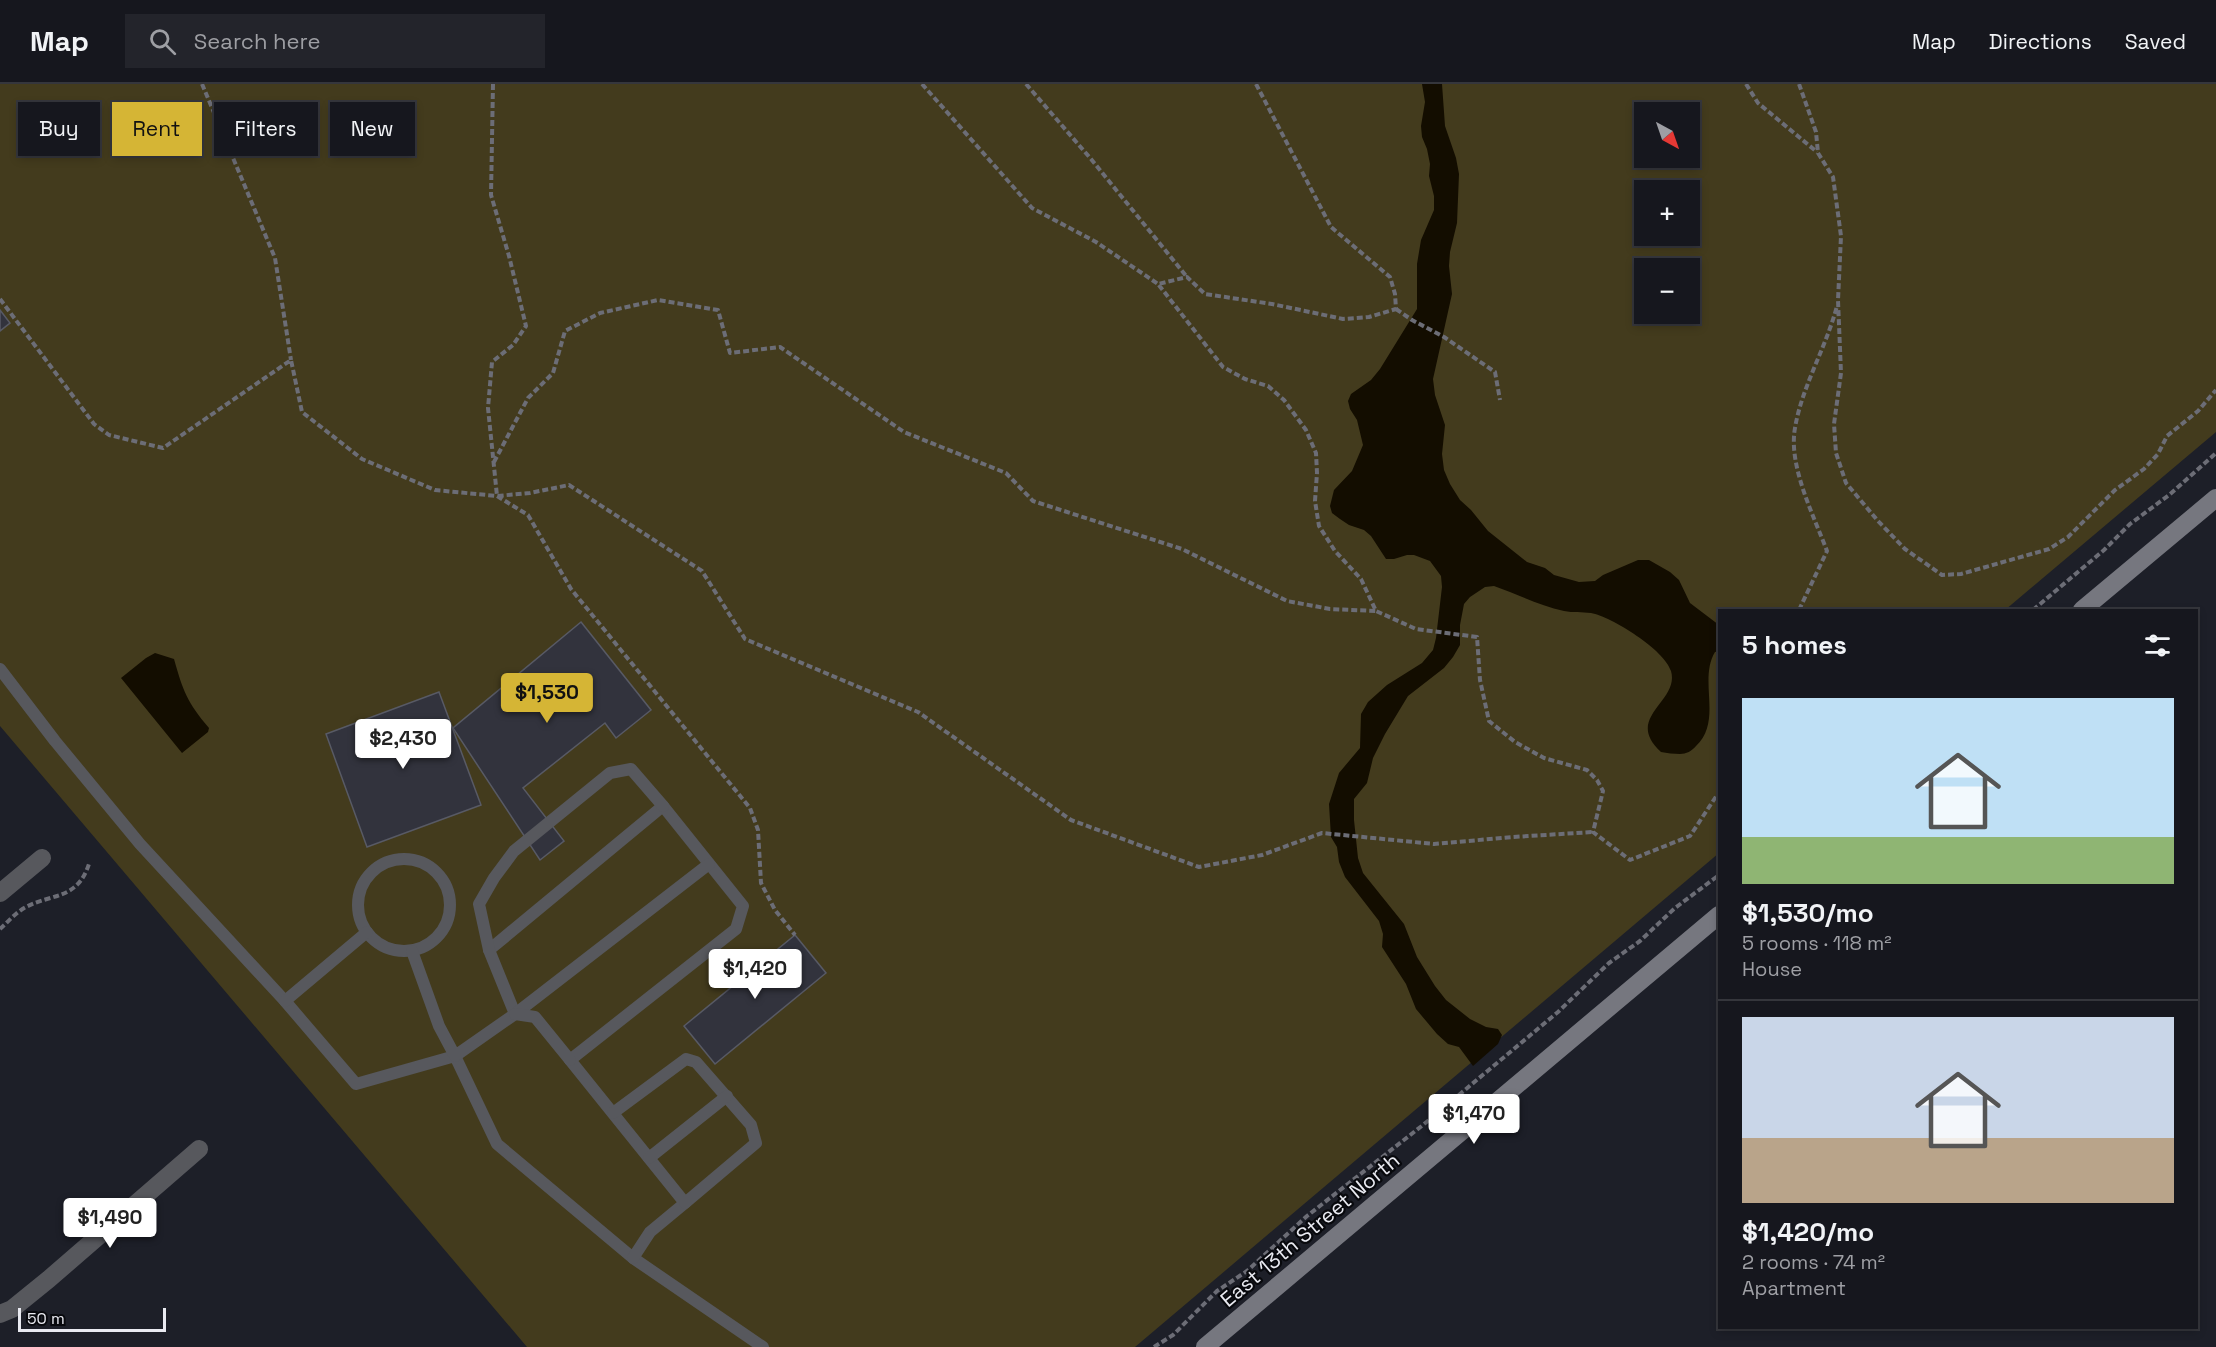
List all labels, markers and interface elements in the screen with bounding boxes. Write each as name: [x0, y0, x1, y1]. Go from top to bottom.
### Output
search box: [125, 14, 545, 68]
text: Map: [30, 23, 89, 59]
icon: search: [146, 25, 179, 58]
text: Search here: [194, 27, 321, 55]
text: Map: [1912, 28, 1956, 55]
text: Directions: [1989, 28, 2092, 55]
text: Saved: [2125, 28, 2186, 55]
chip: Buy: [18, 102, 100, 156]
chip: Rent: [112, 102, 202, 156]
chip: Filters: [214, 102, 318, 156]
chip: New: [330, 102, 415, 156]
north arrow: [1634, 102, 1700, 168]
map controls: [1634, 102, 1700, 324]
button: +: [1634, 180, 1700, 246]
button: −: [1634, 258, 1700, 324]
text: 5 homes: [1742, 628, 1847, 662]
icon: filters: [2141, 629, 2174, 662]
pin: $1,530: [498, 673, 596, 724]
text: $1,530: [515, 679, 579, 705]
pin: $2,430: [354, 719, 452, 770]
text: $2,430: [369, 725, 437, 751]
icon: home: [1904, 737, 2012, 845]
text: $1,530/mo: [1742, 896, 1874, 930]
text: 5 rooms · 118 m²: [1742, 930, 1892, 956]
pin: $1,420: [706, 949, 804, 1000]
text: $1,420: [723, 955, 787, 981]
text: House: [1742, 956, 1802, 982]
icon: home: [1904, 1056, 2012, 1164]
pin: $1,470: [1425, 1094, 1523, 1145]
text: $1,470: [1443, 1100, 1505, 1126]
street label: East 13th Street North: [1214, 1147, 1405, 1313]
pin: $1,490: [61, 1198, 159, 1249]
text: $1,490: [77, 1204, 143, 1230]
text: $1,420/mo: [1742, 1215, 1874, 1249]
text: 2 rooms · 74 m²: [1742, 1249, 1885, 1275]
text: Apartment: [1742, 1275, 1846, 1301]
scale bar: [18, 1305, 166, 1332]
text: 50 m: [27, 1308, 65, 1329]

